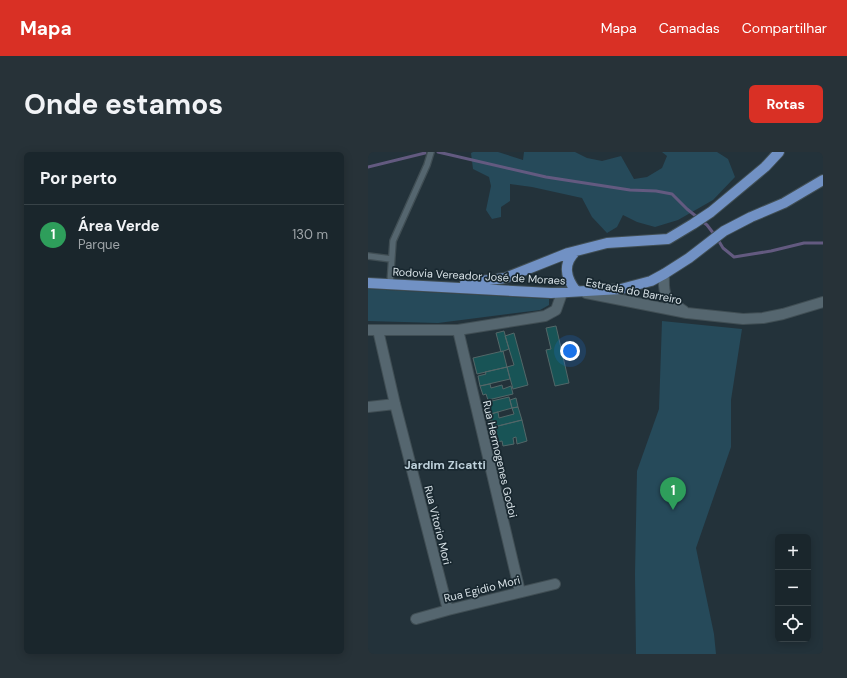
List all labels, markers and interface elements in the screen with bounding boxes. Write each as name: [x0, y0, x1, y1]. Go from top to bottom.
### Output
text: Mapa: [20, 16, 72, 41]
text: Mapa: [601, 19, 637, 37]
text: Camadas: [659, 19, 720, 37]
text: Compartilhar: [742, 19, 827, 37]
button: Rotas: [749, 85, 823, 123]
text: Onde estamos: [24, 86, 223, 123]
text: Por perto: [40, 167, 117, 189]
text: Área Verde: [78, 216, 160, 236]
text: 1: [51, 226, 55, 243]
text: 130 m: [292, 226, 328, 243]
text: Parque: [78, 236, 120, 253]
street label: Rodovia Vereador José de Moraes: [392, 264, 566, 288]
street label: Estrada do Barreiro: [585, 275, 683, 307]
your location: [560, 341, 580, 361]
street label: Rua Hermogenes Godoi: [480, 399, 520, 519]
district label: Jardim Zicatti: [404, 457, 486, 473]
pin: 1: [660, 477, 686, 510]
street label: Rua Vitorio Mori: [421, 484, 455, 566]
map controls: [775, 534, 811, 642]
button: +: [775, 534, 811, 570]
button: −: [775, 570, 811, 606]
street label: Rua Egidio Mori: [442, 573, 522, 605]
button: locate: [775, 606, 811, 642]

